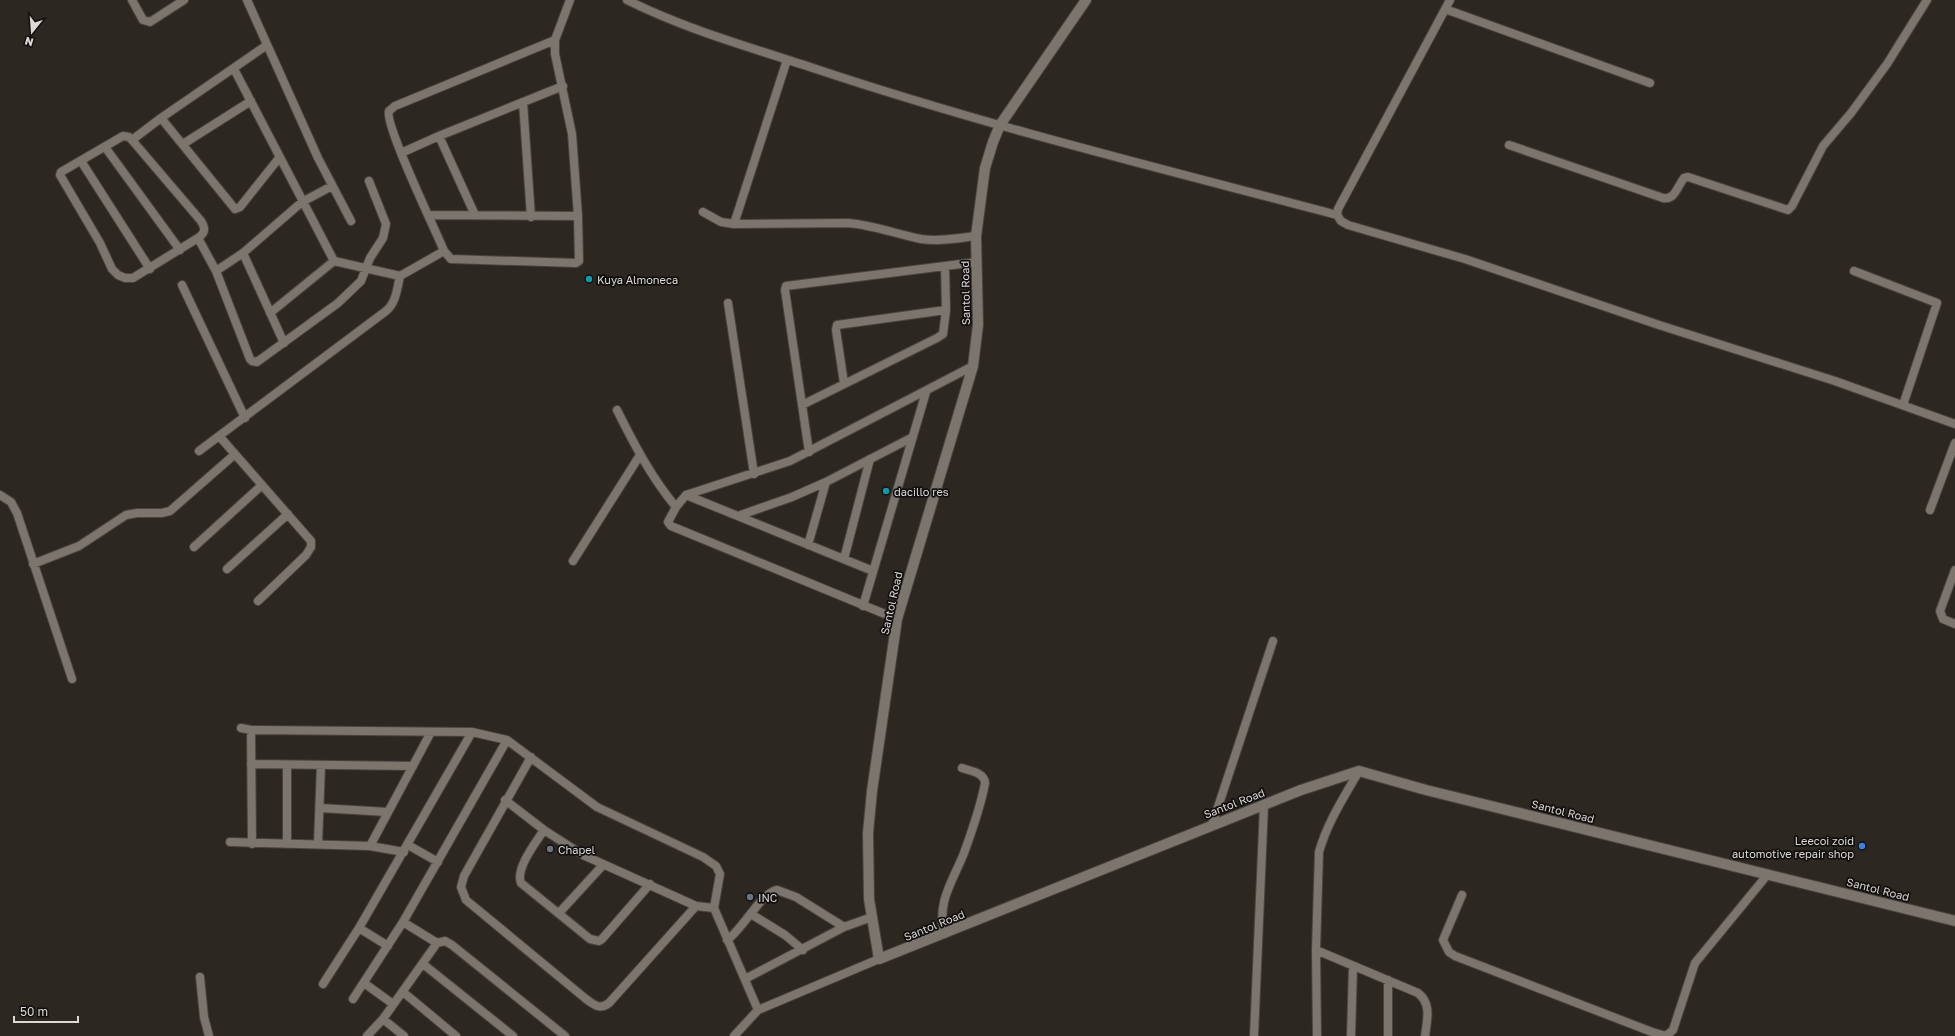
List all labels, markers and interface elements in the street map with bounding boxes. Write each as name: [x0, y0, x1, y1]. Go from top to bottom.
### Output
north arrow: [12, 12, 52, 52]
text: N: [23, 35, 35, 49]
street label: Santol Road: [958, 261, 972, 325]
place label: Kuya Almoneca: [597, 273, 678, 286]
marker: Kuya Almoneca: [584, 274, 594, 284]
place label: dacillo res: [894, 485, 949, 498]
marker: dacillo res: [881, 486, 891, 496]
street label: Santol Road: [877, 570, 905, 636]
street label: Santol Road: [1202, 785, 1266, 821]
street label: Santol Road: [1530, 797, 1596, 825]
place label: Leecoi zoid automotive repair shop: [1732, 834, 1854, 860]
marker: Leecoi zoid automotive repair shop: [1857, 841, 1867, 851]
place label: Chapel: [558, 843, 596, 856]
marker: Chapel: [545, 844, 555, 854]
street label: Santol Road: [1845, 875, 1911, 903]
place label: INC: [758, 891, 777, 904]
marker: INC: [745, 892, 755, 902]
street label: Santol Road: [902, 907, 966, 943]
scale bar: [14, 998, 78, 1024]
text: 50 m: [20, 1004, 48, 1019]

